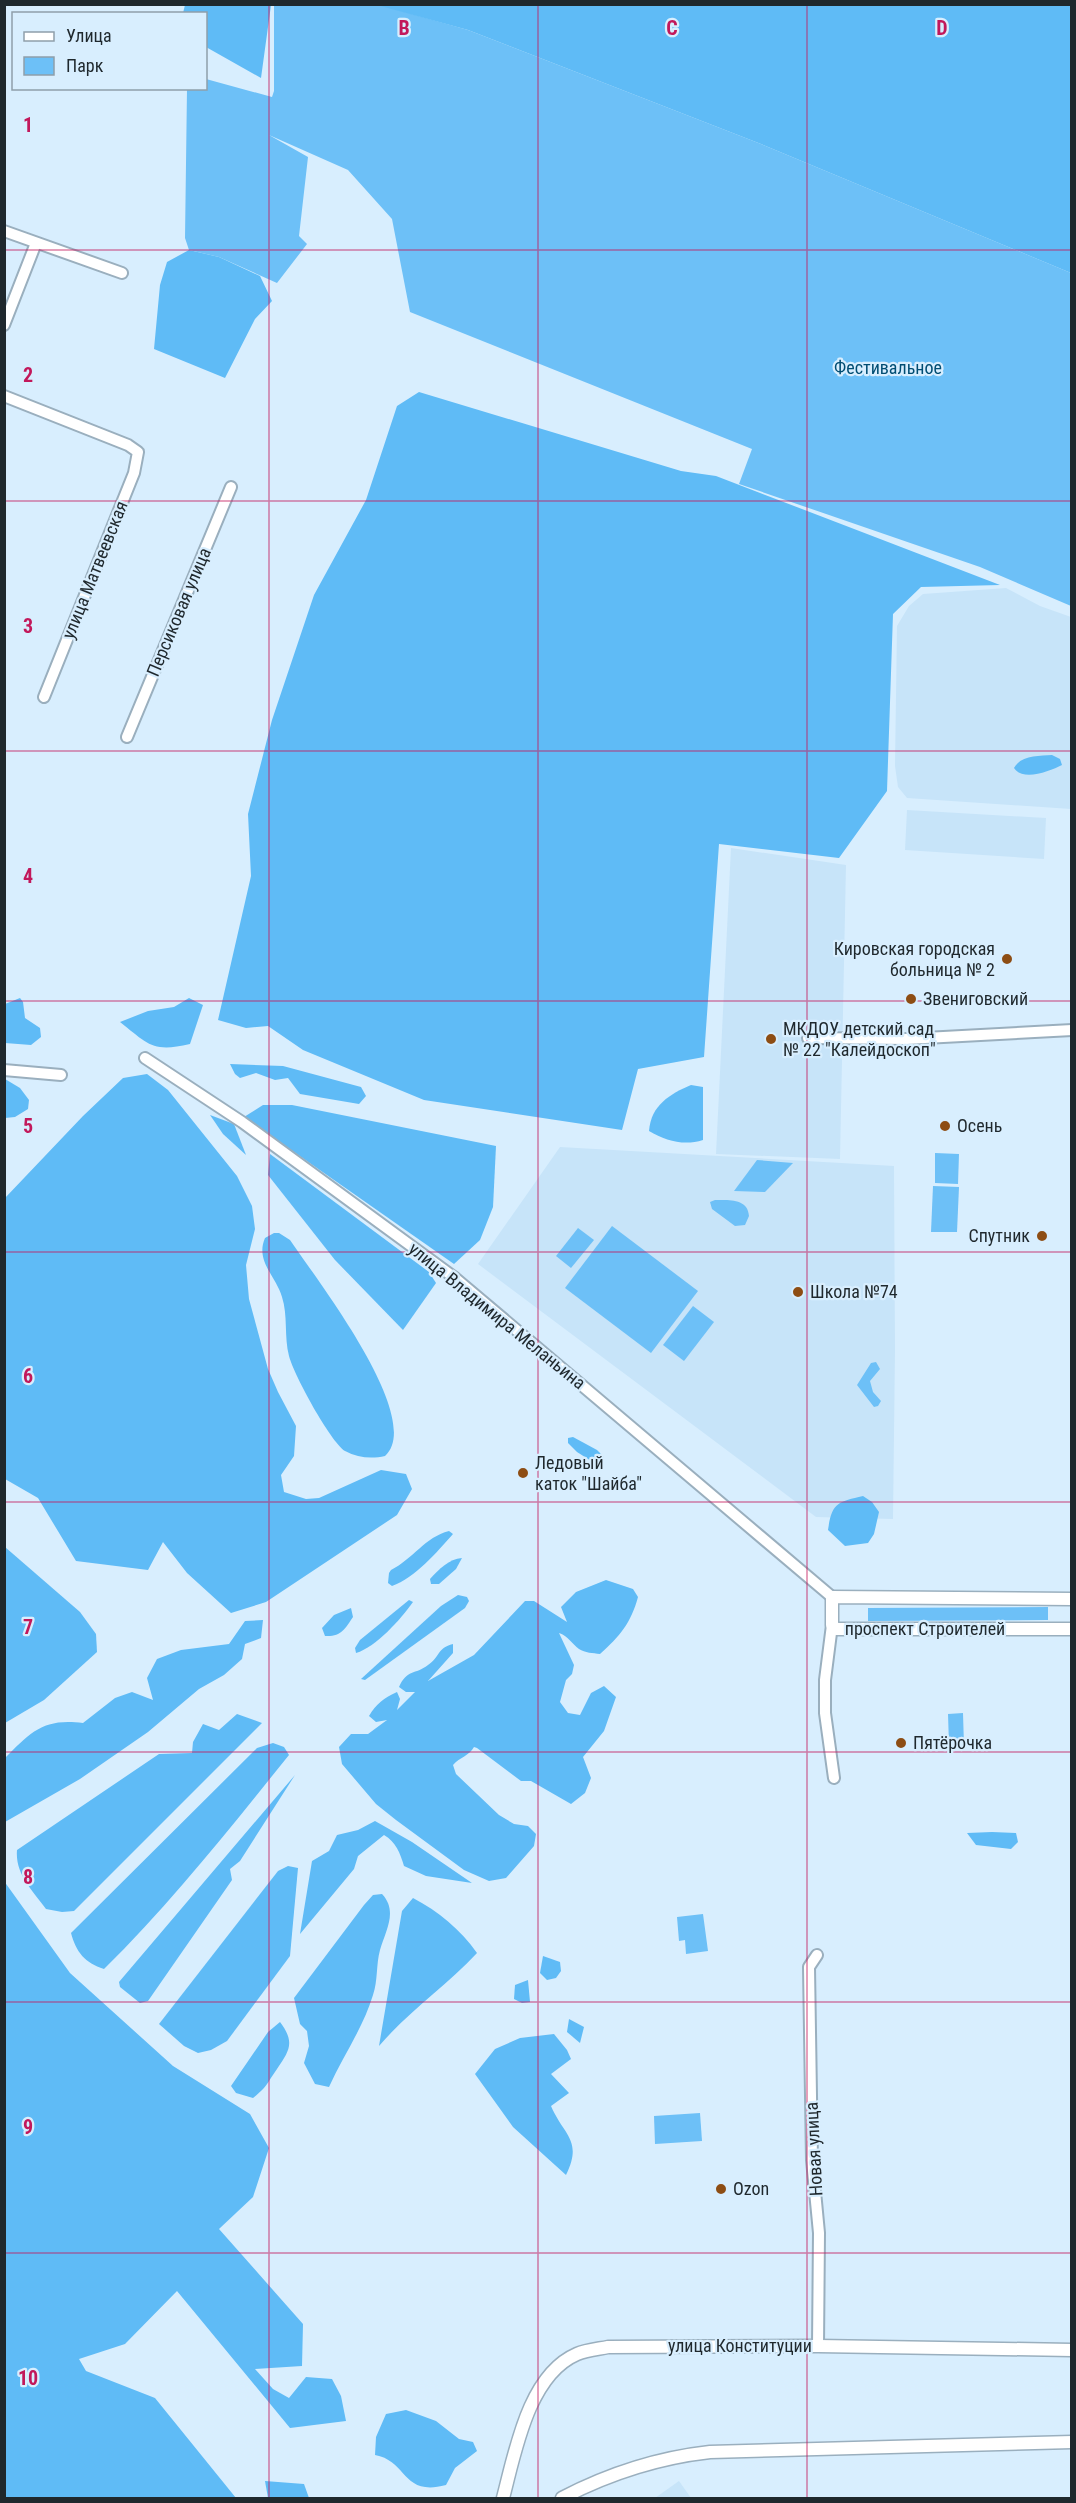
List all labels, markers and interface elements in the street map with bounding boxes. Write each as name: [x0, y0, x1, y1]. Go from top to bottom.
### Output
legend: [12, 12, 207, 90]
text: B: [398, 16, 410, 40]
text: C: [666, 16, 678, 40]
text: D: [936, 16, 948, 40]
text: Улица: [66, 25, 112, 46]
text: Парк: [66, 55, 104, 76]
text: 1: [23, 113, 33, 137]
park label: Фестивальное: [834, 357, 942, 378]
text: 2: [23, 363, 33, 387]
street label: улица Матвеевская: [57, 498, 132, 642]
street label: Персиковая улица: [142, 544, 215, 679]
text: 3: [23, 614, 33, 638]
text: 4: [23, 864, 33, 888]
place label: Кировская городская больница № 2: [834, 938, 995, 980]
marker: Кировская городская больница № 2: [1000, 952, 1014, 966]
place label: Звениговский: [923, 988, 1028, 1009]
marker: Звениговский: [904, 992, 918, 1006]
place label: МКДОУ детский сад № 22 "Калейдоскоп": [783, 1018, 936, 1060]
marker: МКДОУ детский сад № 22 "Калейдоскоп": [764, 1032, 778, 1046]
text: 5: [23, 1114, 33, 1138]
place label: Осень: [957, 1115, 1002, 1136]
marker: Осень: [938, 1119, 952, 1133]
place label: Спутник: [969, 1225, 1030, 1246]
marker: Спутник: [1035, 1229, 1049, 1243]
street label: улица Владимира Меланьина: [405, 1238, 590, 1393]
place label: Школа №74: [810, 1281, 898, 1302]
marker: Школа №74: [791, 1285, 805, 1299]
text: 6: [23, 1364, 33, 1388]
place label: Ледовый каток "Шайба": [535, 1452, 642, 1494]
marker: Ледовый каток "Шайба": [516, 1466, 530, 1480]
text: 7: [23, 1615, 33, 1639]
street label: проспект Строителей: [845, 1618, 1005, 1639]
place label: Пятёрочка: [913, 1732, 992, 1753]
marker: Пятёрочка: [894, 1736, 908, 1750]
text: 8: [23, 1865, 33, 1889]
street label: Новая улица: [801, 2101, 826, 2197]
text: 9: [23, 2115, 33, 2139]
place label: Ozon: [733, 2178, 769, 2199]
marker: Ozon: [714, 2182, 728, 2196]
street label: улица Конституции: [668, 2335, 812, 2356]
text: 10: [18, 2366, 38, 2390]

